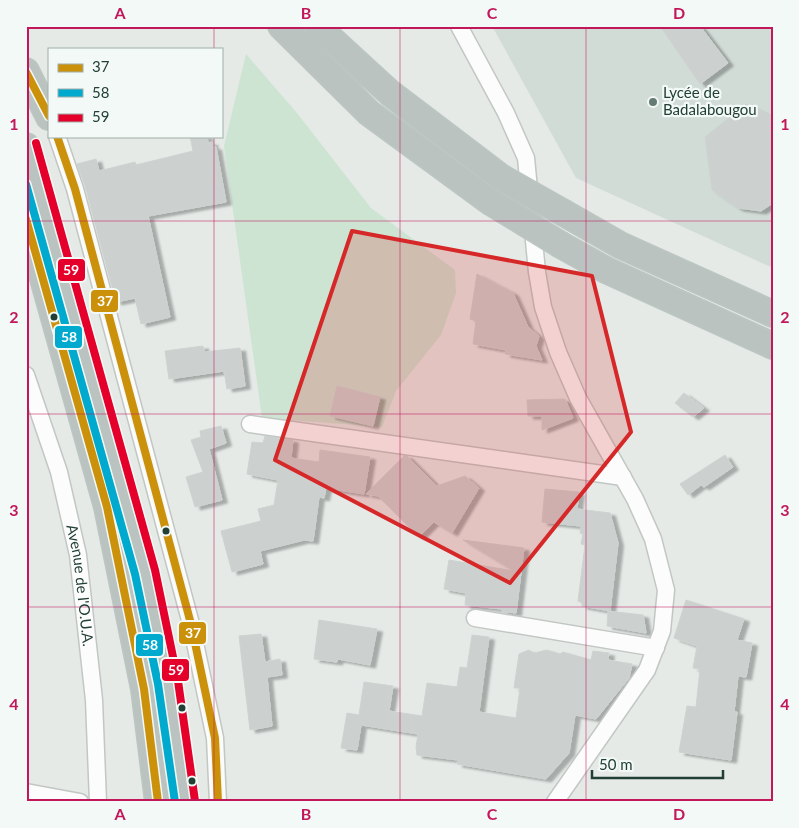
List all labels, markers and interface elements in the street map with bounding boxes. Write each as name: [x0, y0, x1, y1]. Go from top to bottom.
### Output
text: A: [113, 3, 126, 22]
text: B: [301, 3, 311, 22]
text: C: [487, 3, 498, 22]
text: D: [673, 3, 685, 22]
legend: [48, 48, 222, 138]
text: 37: [92, 57, 110, 75]
text: 58: [92, 83, 109, 101]
place label: Lycée de Badalabougou: [663, 83, 757, 118]
marker: Lycée de Badalabougou: [647, 96, 659, 108]
text: 59: [92, 107, 109, 125]
text: 1: [9, 114, 19, 133]
text: 1: [780, 114, 790, 133]
line badge: 59: [57, 258, 86, 282]
text: 59: [63, 261, 79, 278]
line badge: 37: [90, 289, 119, 313]
text: 37: [97, 292, 113, 309]
text: 2: [9, 307, 19, 326]
text: 2: [780, 307, 790, 326]
unlabelled marker: [49, 312, 59, 322]
line badge: 58: [54, 325, 83, 349]
text: 58: [61, 328, 77, 345]
text: 3: [9, 500, 19, 519]
text: 3: [780, 500, 790, 519]
street label: Avenue de l'O.U.A.: [63, 522, 98, 647]
unlabelled marker: [161, 526, 171, 536]
line badge: 37: [178, 621, 207, 645]
text: 37: [185, 624, 201, 641]
line badge: 58: [135, 633, 164, 657]
text: 58: [142, 636, 158, 653]
line badge: 59: [161, 658, 190, 682]
text: 59: [168, 661, 184, 678]
text: 4: [9, 694, 19, 713]
text: 4: [780, 694, 790, 713]
unlabelled marker: [177, 703, 187, 713]
scale bar: [592, 748, 723, 780]
text: 50 m: [599, 755, 633, 773]
unlabelled marker: [187, 776, 197, 786]
text: A: [113, 804, 126, 823]
text: B: [301, 804, 311, 823]
text: C: [487, 804, 498, 823]
text: D: [673, 804, 685, 823]

